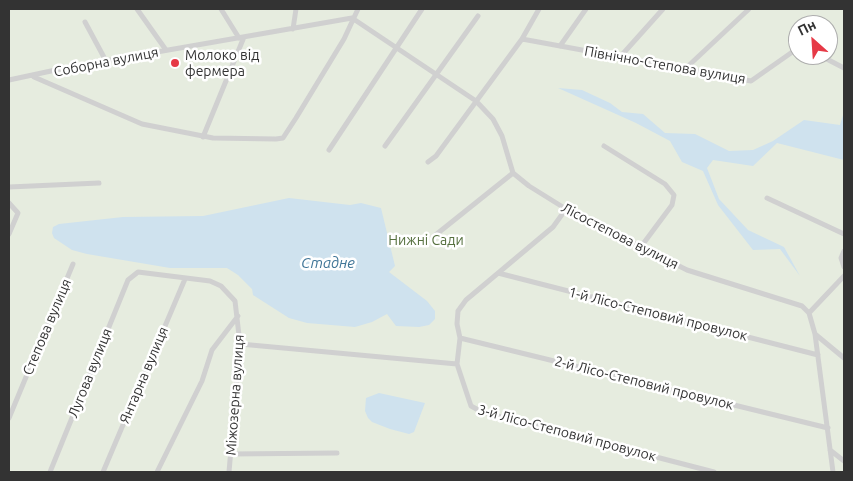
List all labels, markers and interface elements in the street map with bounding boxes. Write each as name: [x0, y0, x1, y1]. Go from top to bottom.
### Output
north arrow: [788, 15, 838, 65]
text: Пн: [795, 16, 819, 39]
street label: Північно-Степова вулиця: [583, 43, 747, 87]
street label: Соборна вулиця: [52, 44, 160, 80]
place label: Молоко від фермера: [185, 47, 259, 80]
marker: Молоко від фермера: [169, 57, 181, 69]
street label: Лісостепова вулиця: [559, 199, 681, 273]
park label: Нижні Сади: [388, 232, 464, 248]
water label: Стадне: [301, 254, 355, 272]
street label: Степова вулиця: [19, 276, 75, 378]
street label: 1-й Лісо-Степовий провулок: [567, 284, 749, 344]
street label: Янтарна вулиця: [116, 324, 172, 426]
street label: Лугова вулиця: [64, 326, 116, 420]
street label: Міжозерна вулиця: [222, 334, 248, 456]
street label: 2-й Лісо-Степовий провулок: [553, 353, 735, 413]
street label: 3-й Лісо-Степовий провулок: [476, 401, 658, 465]

